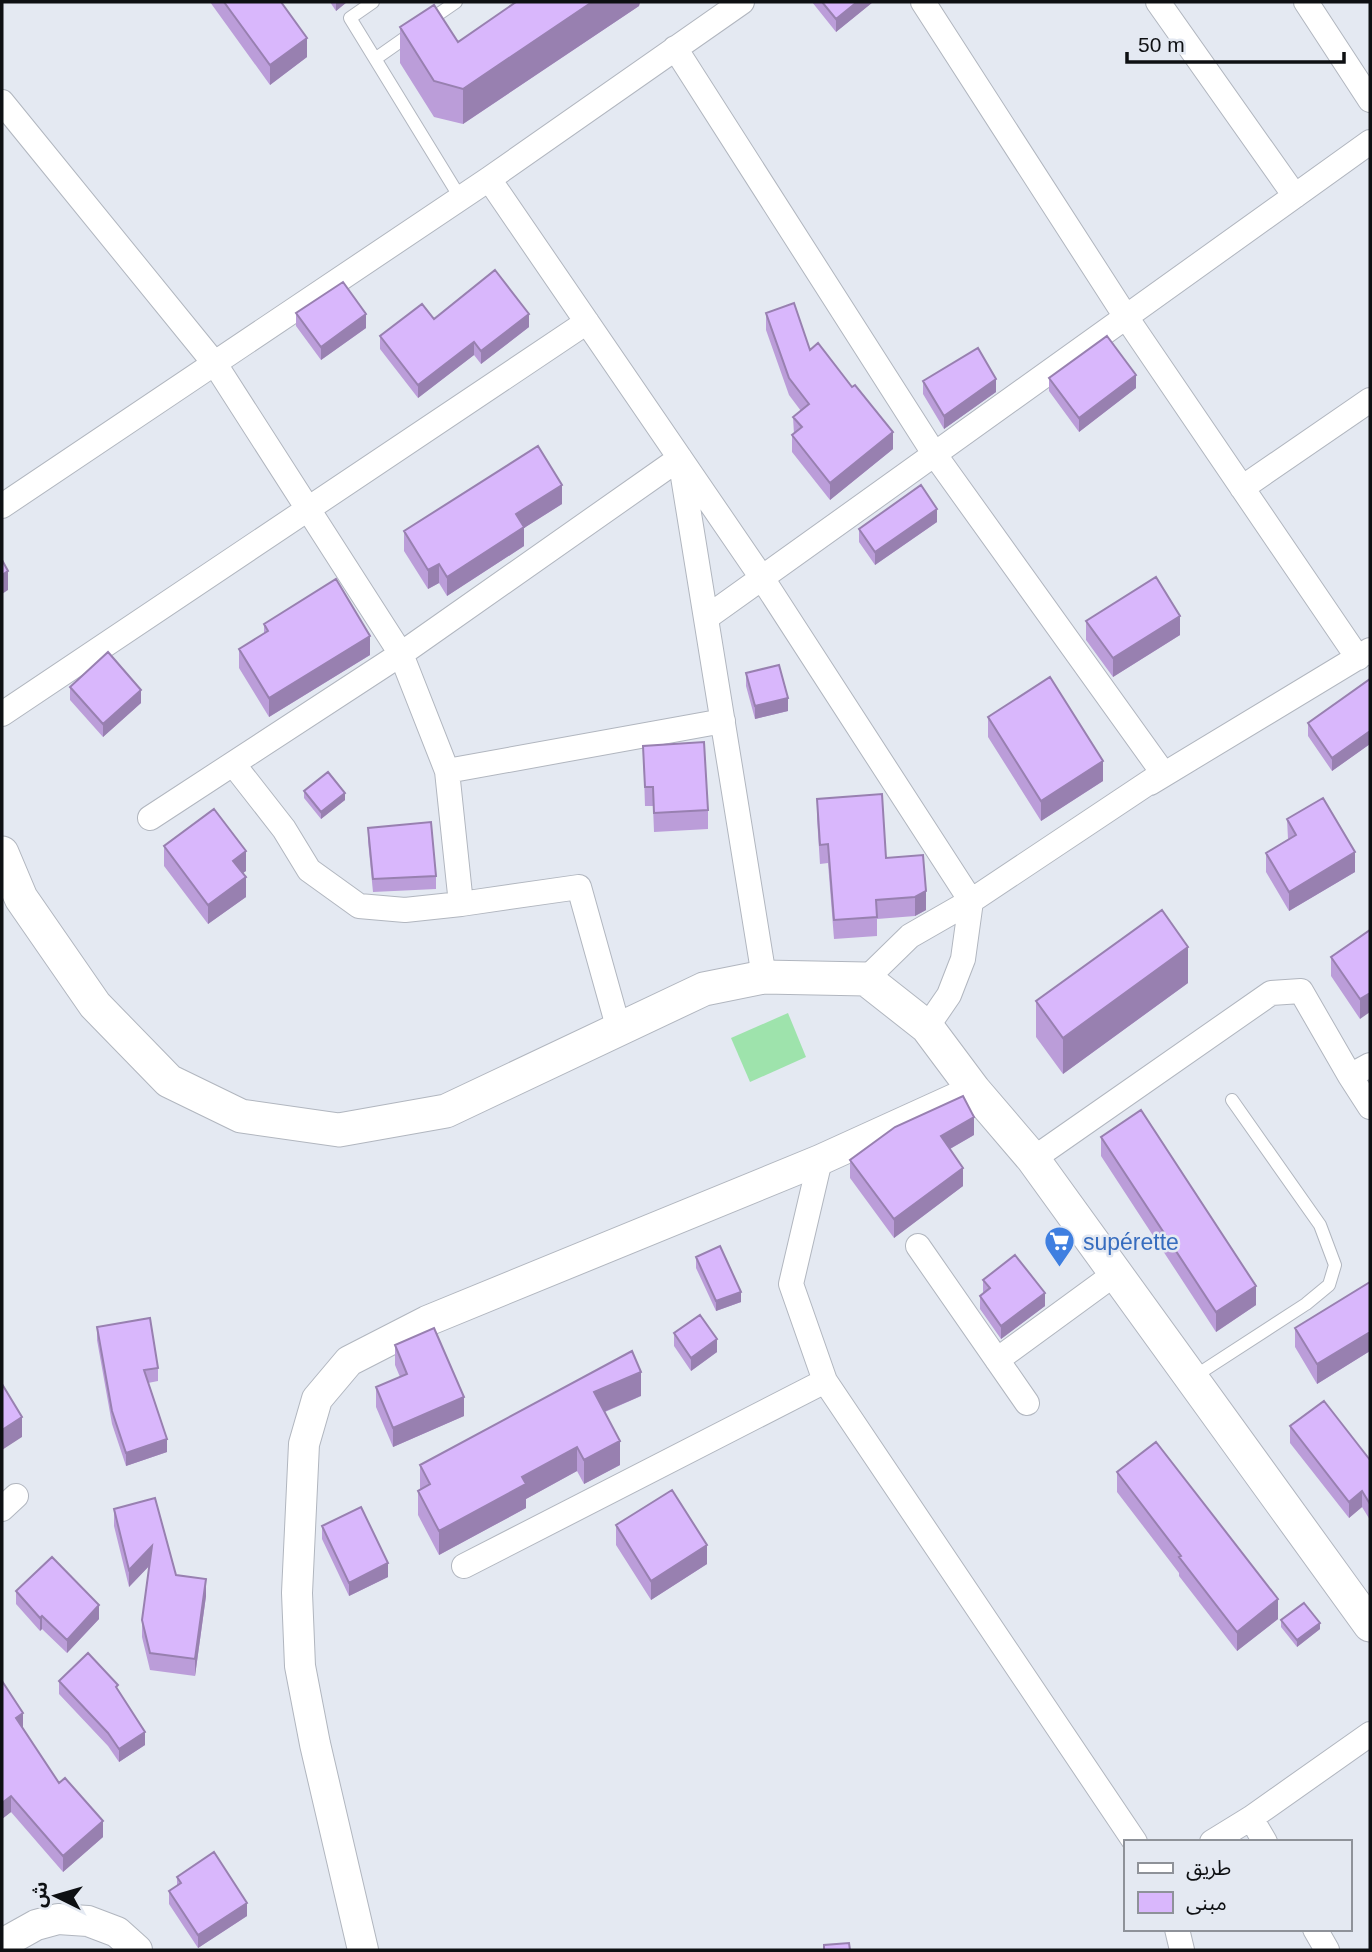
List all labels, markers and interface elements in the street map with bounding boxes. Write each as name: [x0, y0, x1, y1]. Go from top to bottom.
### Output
scale bar: [1127, 21, 1344, 65]
text: 50 m: [1138, 33, 1185, 56]
supermarket icon: supérette: [1043, 1225, 1077, 1269]
place label: supérette: [1083, 1229, 1179, 1255]
legend: [1124, 1840, 1351, 1931]
text: طريق: [1186, 1856, 1231, 1881]
north arrow: [21, 1861, 91, 1931]
text: ش: [28, 1881, 51, 1908]
text: مبنى: [1186, 1891, 1227, 1915]

